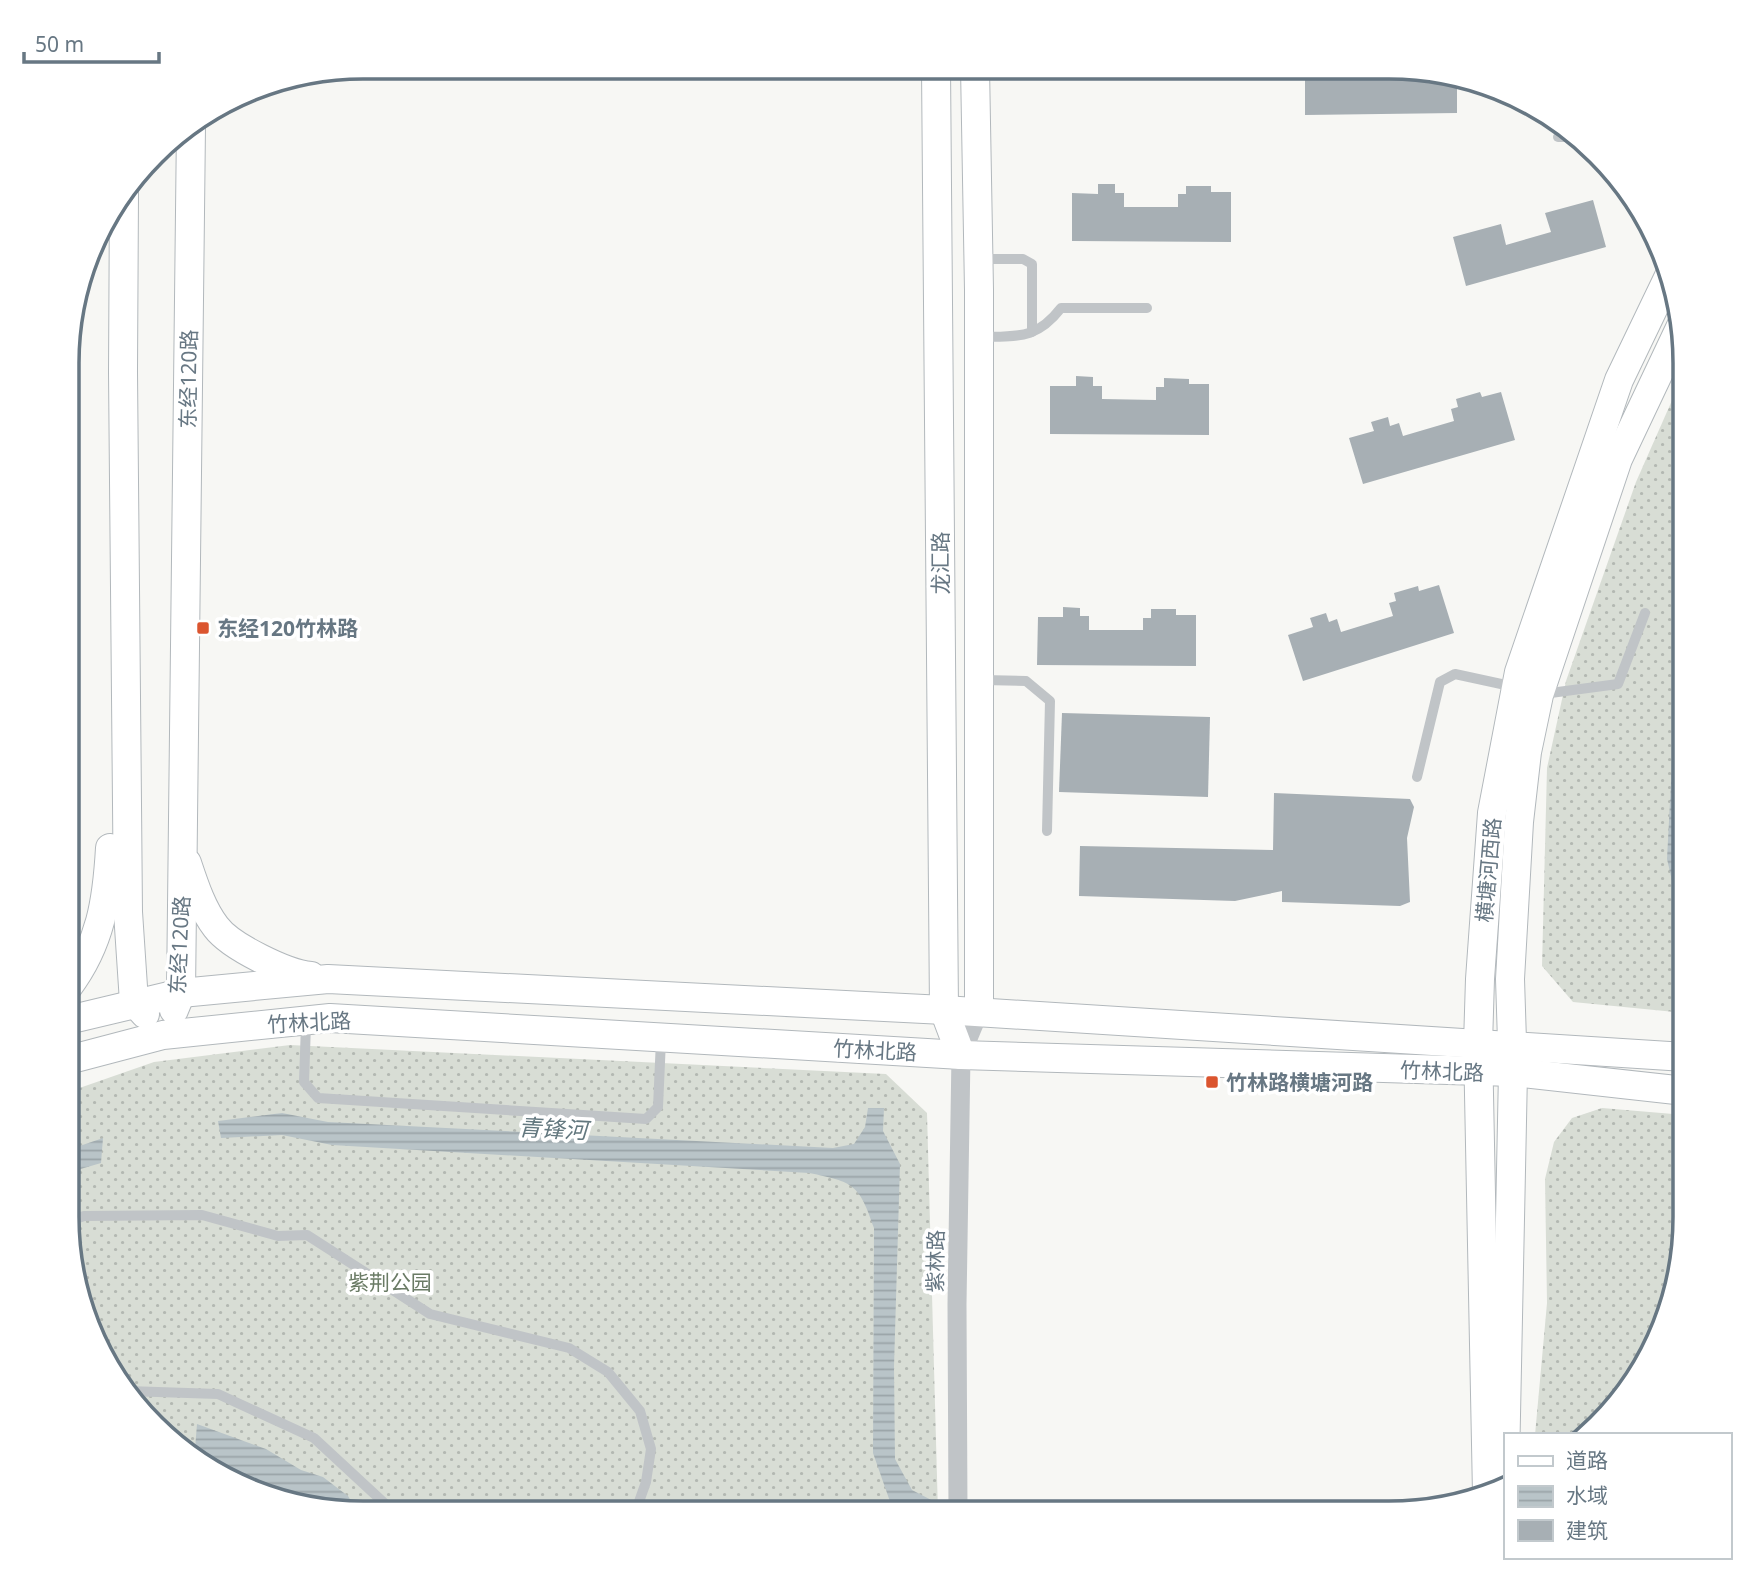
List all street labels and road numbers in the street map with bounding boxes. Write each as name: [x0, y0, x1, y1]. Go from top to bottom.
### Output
street label: 东经120路: [173, 329, 203, 429]
street label: 龙汇路: [926, 532, 954, 595]
street label: 横塘河西路: [1469, 816, 1507, 924]
street label: 东经120路: [162, 895, 196, 995]
street label: 竹林北路: [266, 1006, 352, 1038]
street label: 竹林北路: [832, 1034, 918, 1066]
street label: 竹林北路: [1400, 1056, 1484, 1086]
street label: 紫林路: [920, 1229, 950, 1293]

